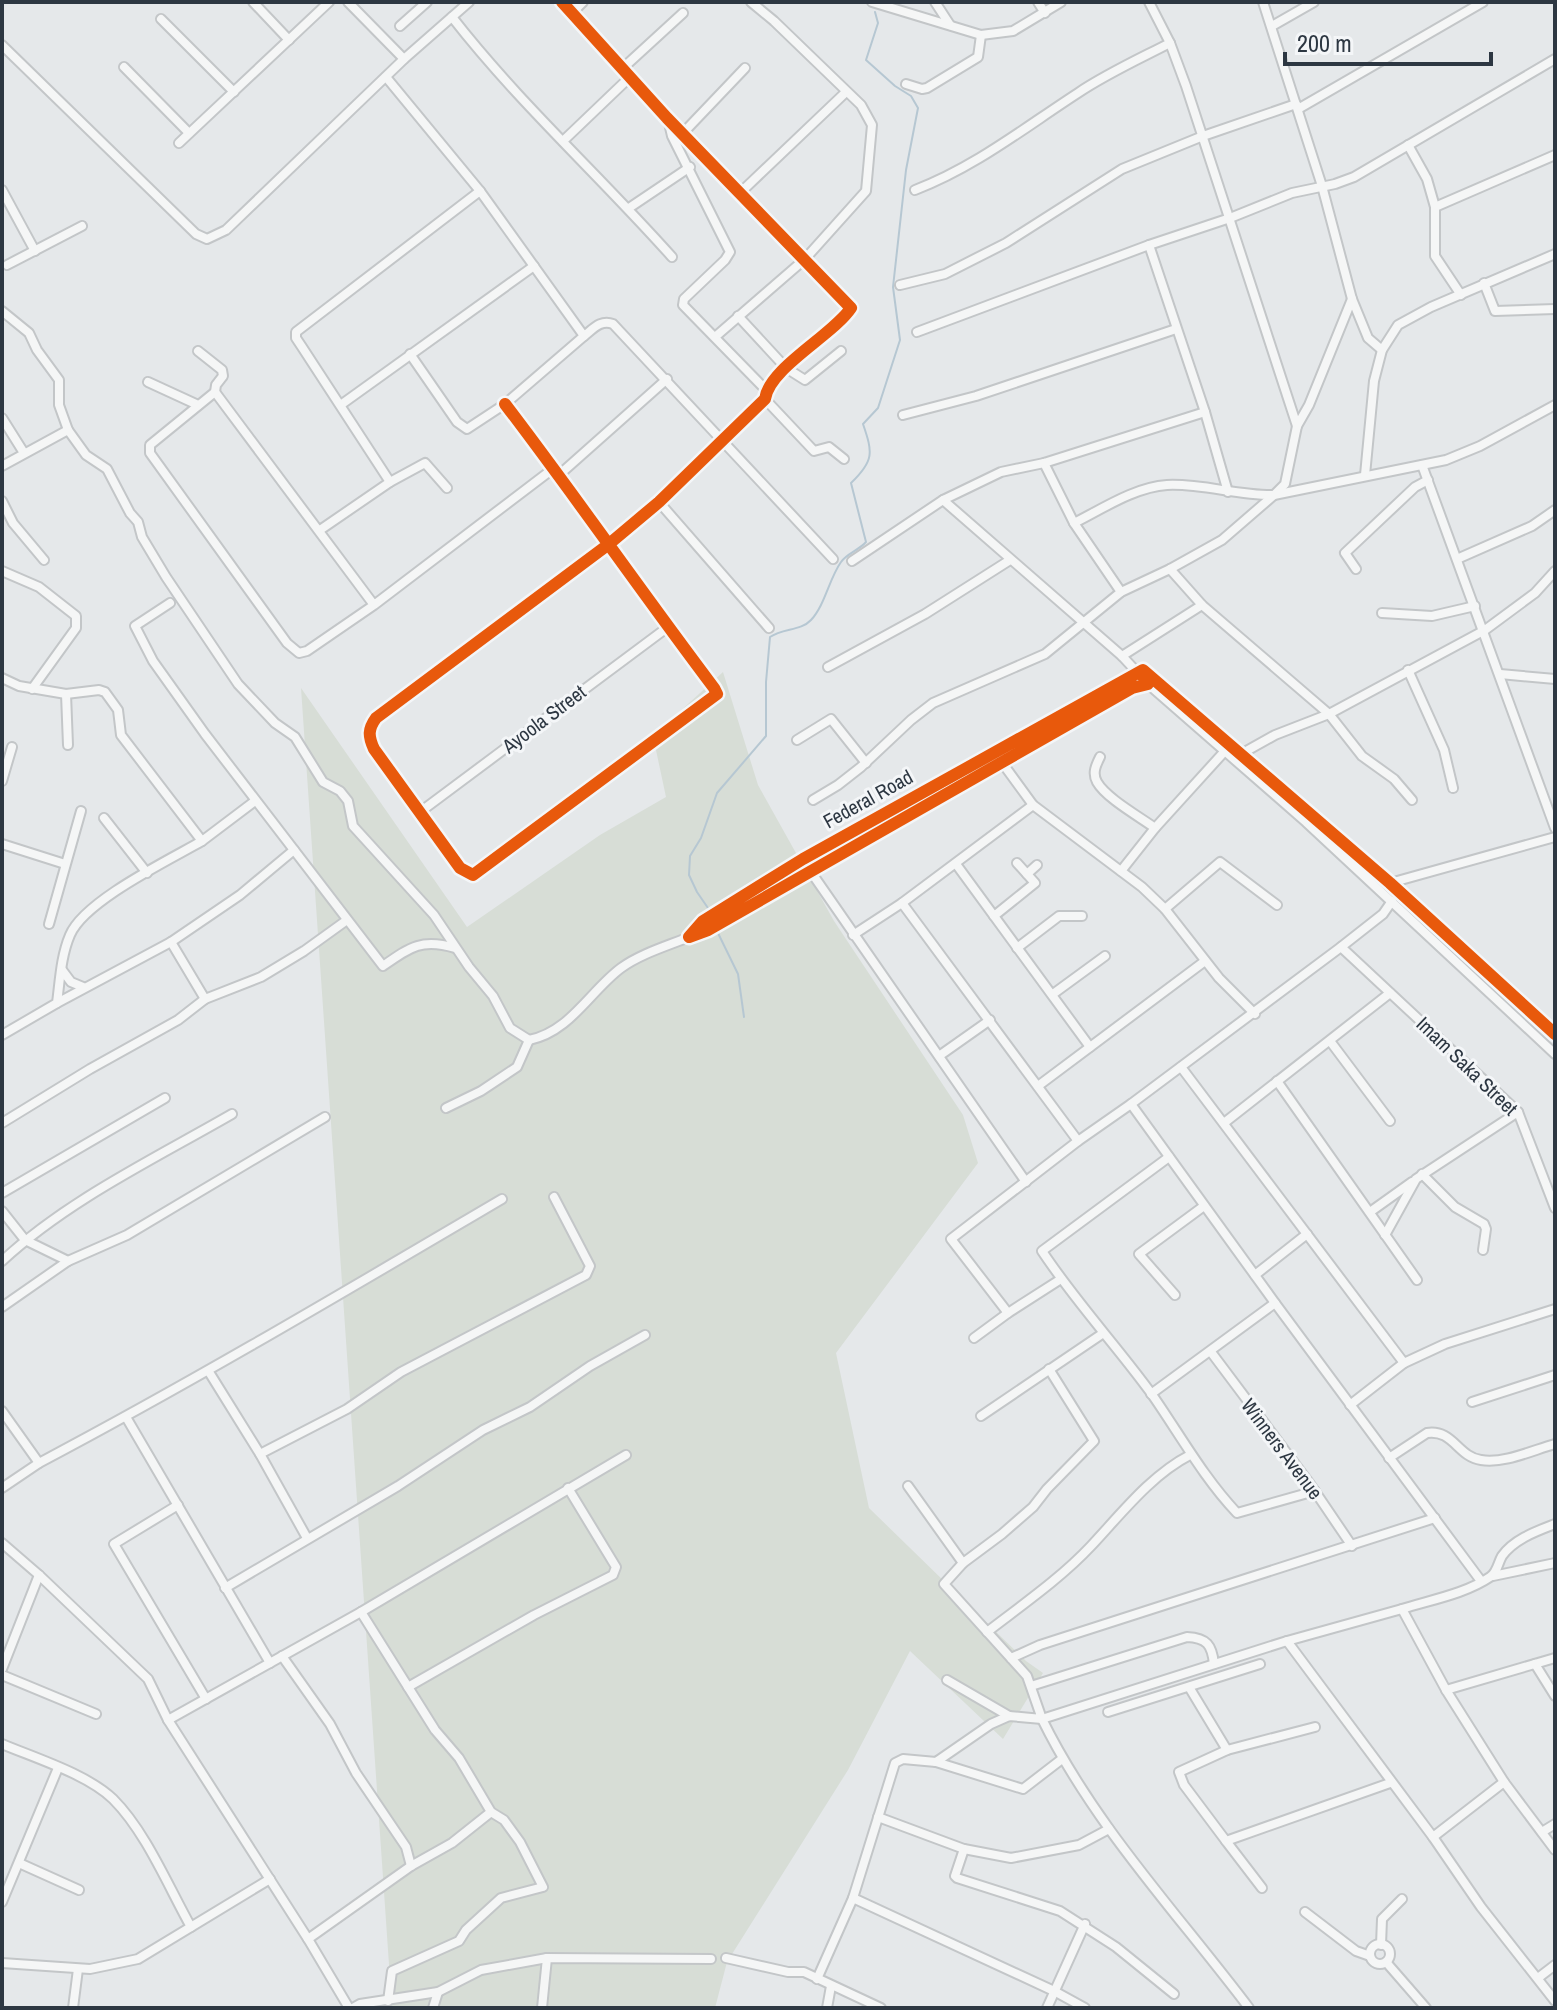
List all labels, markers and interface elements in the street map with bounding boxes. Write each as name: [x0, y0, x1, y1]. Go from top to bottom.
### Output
scale bar: [1285, 16, 1491, 66]
text: 200 m: [1297, 27, 1352, 59]
street label: Ayoola Street: [496, 678, 591, 760]
street label: Federal Road: [818, 763, 917, 834]
street label: Imam Saka Street: [1411, 1010, 1524, 1121]
street label: Winners Avenue: [1235, 1393, 1329, 1505]

